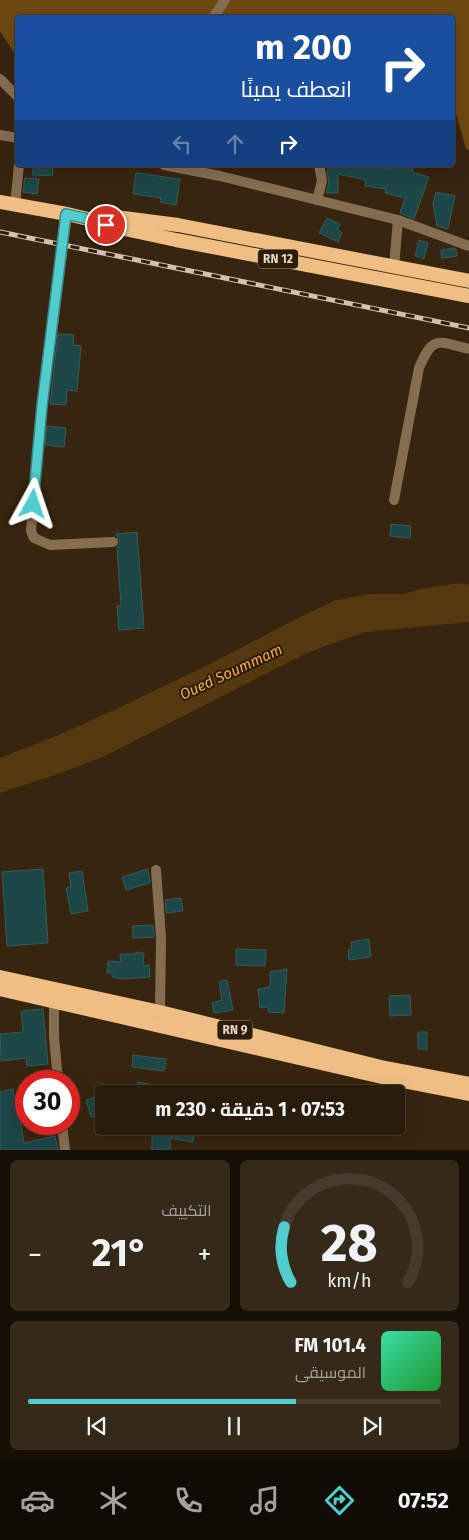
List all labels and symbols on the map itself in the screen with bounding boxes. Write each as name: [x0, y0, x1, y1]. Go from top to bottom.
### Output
pin: [85, 204, 127, 246]
road number: RN 12: [258, 250, 298, 268]
position arrow: [6, 477, 58, 529]
water label: Oued Soummam: [177, 640, 285, 704]
road number: RN 9: [218, 1020, 252, 1040]
speed limit sign: 30: [15, 1070, 80, 1135]

